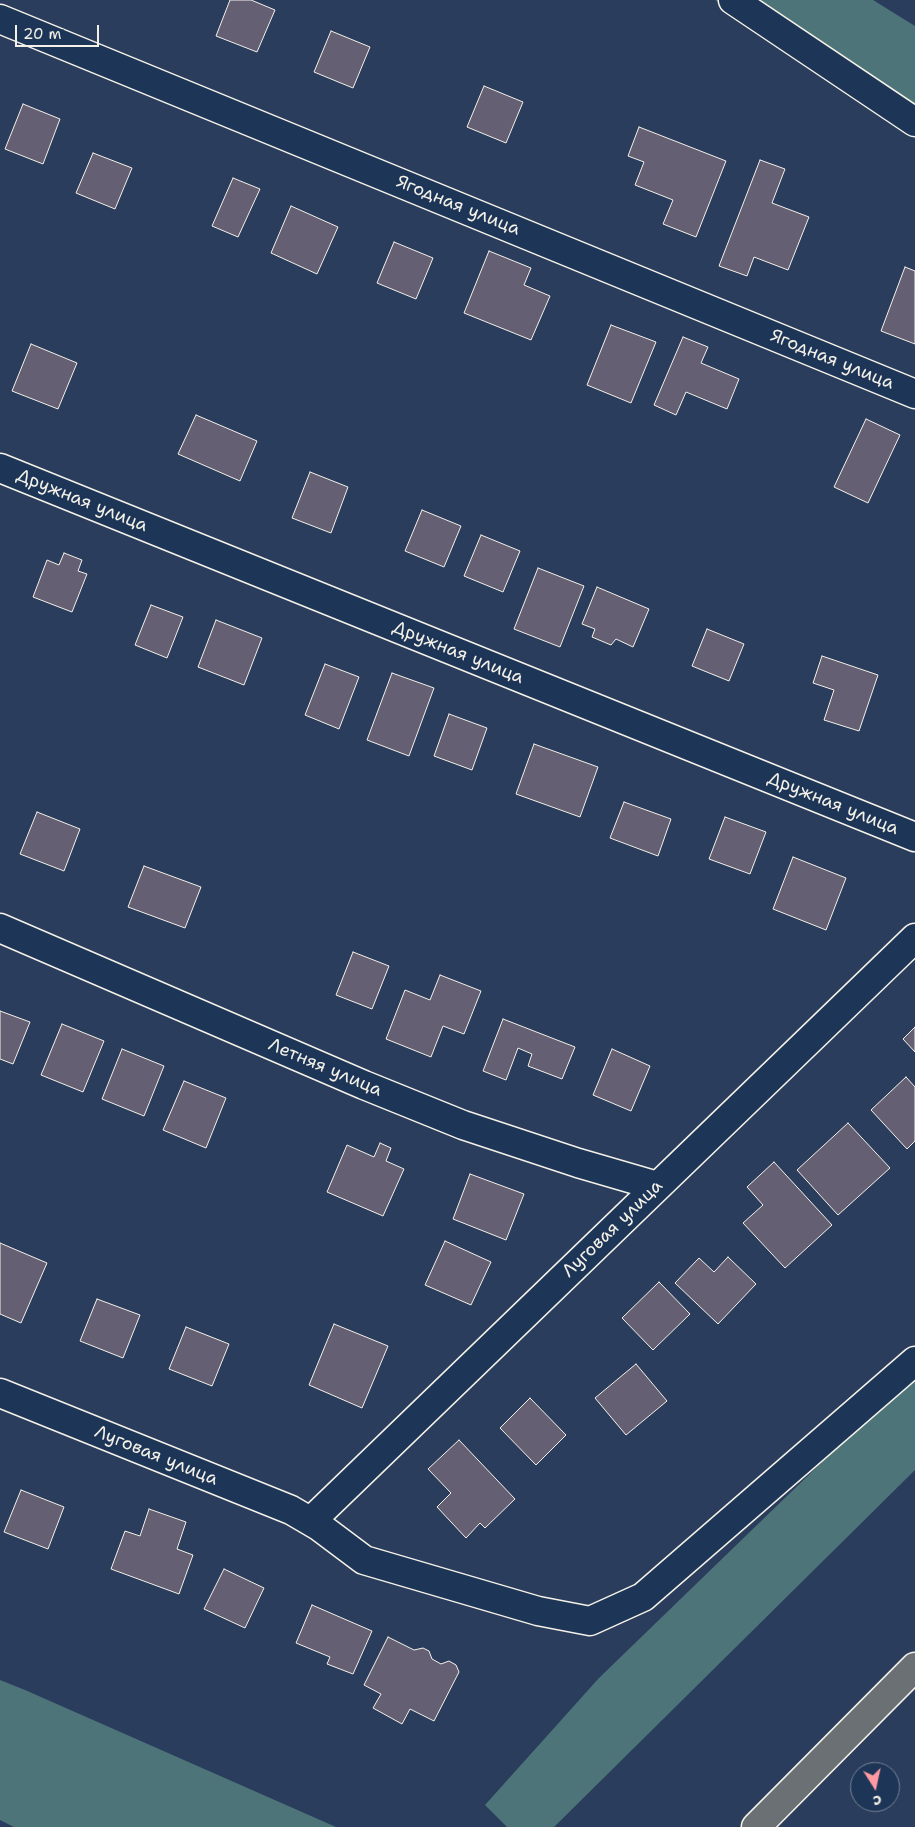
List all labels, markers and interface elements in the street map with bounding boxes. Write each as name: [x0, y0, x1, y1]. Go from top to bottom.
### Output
scale bar: [18, 15, 101, 47]
text: 20 m: [23, 24, 62, 44]
street label: Ягодная улица: [393, 171, 523, 241]
street label: Ягодная улица: [767, 325, 897, 395]
street label: Дружная улица: [13, 465, 151, 537]
street label: Дружная улица: [389, 617, 527, 689]
street label: Дружная улица: [764, 768, 902, 840]
street label: Летняя улица: [265, 1034, 385, 1102]
street label: Луговая улица: [558, 1176, 668, 1282]
street label: Луговая улица: [91, 1421, 221, 1491]
north arrow: [850, 1762, 900, 1812]
text: С: [872, 1791, 883, 1810]

